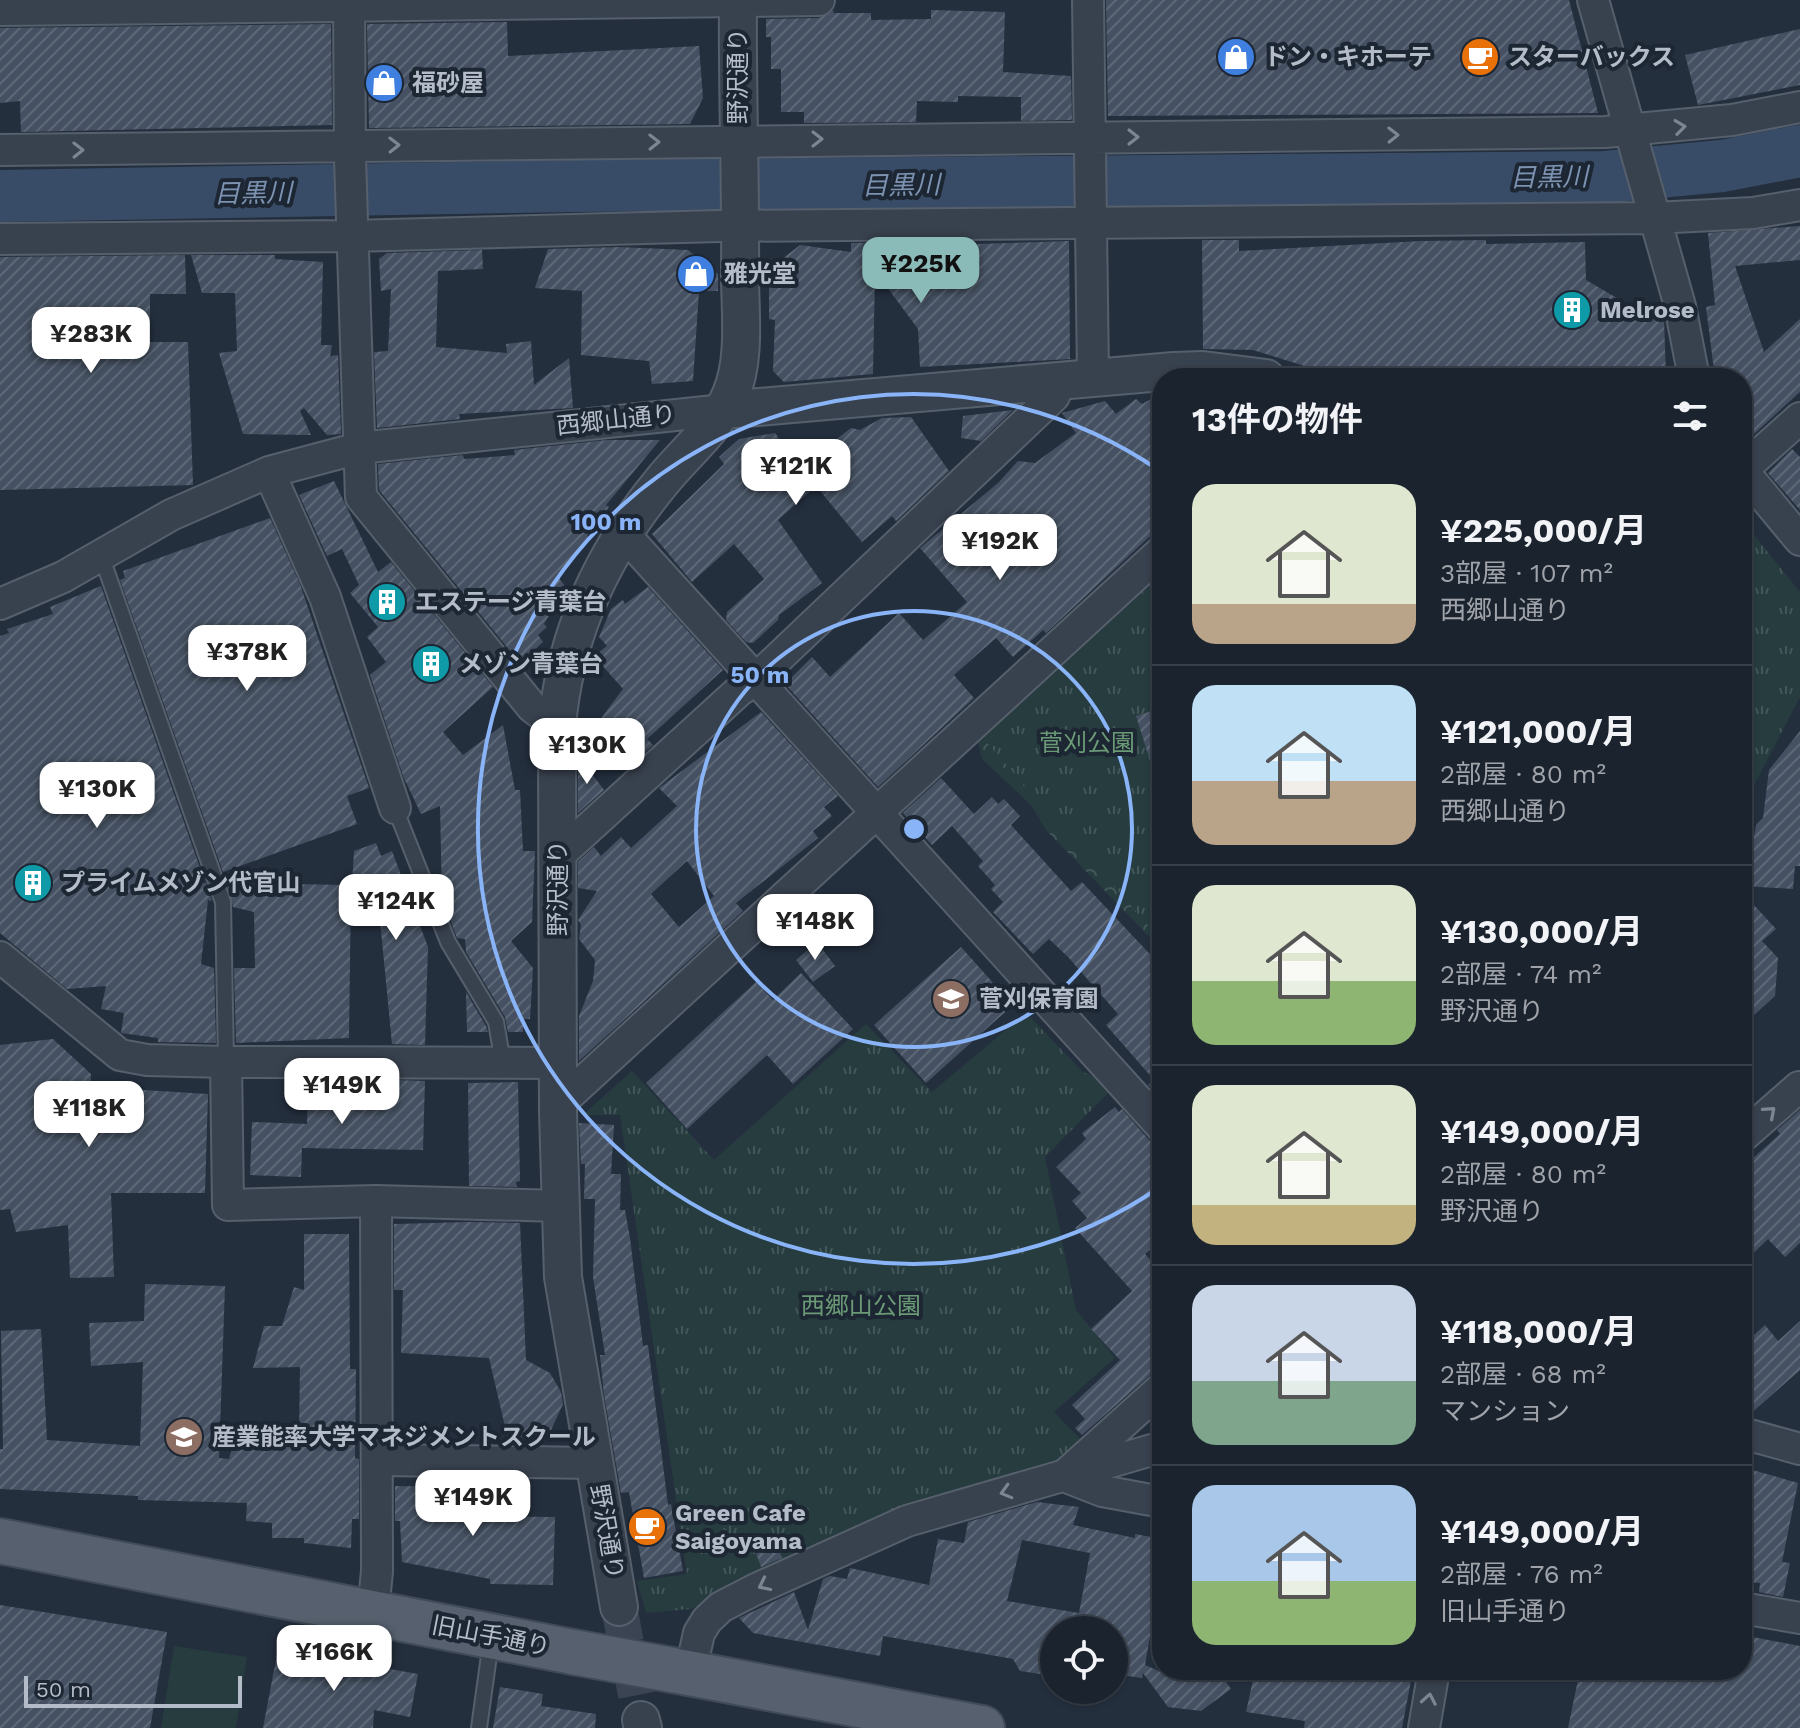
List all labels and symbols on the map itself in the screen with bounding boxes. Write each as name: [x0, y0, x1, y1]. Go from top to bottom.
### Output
street label: 野沢通り: [724, 28, 752, 124]
shop icon: ドン・キホーテ: [1215, 36, 1257, 78]
cafe icon: スターバックス: [1459, 36, 1501, 78]
place label: ドン・キホーテ: [1264, 43, 1432, 71]
place label: スターバックス: [1508, 43, 1675, 71]
shop icon: 福砂屋: [363, 62, 405, 104]
place label: 福砂屋: [412, 69, 484, 97]
one-way arrow: [1673, 119, 1687, 136]
one-way arrow: [1387, 126, 1400, 144]
one-way arrow: [1127, 128, 1140, 146]
one-way arrow: [811, 130, 824, 148]
one-way arrow: [648, 133, 661, 150]
one-way arrow: [388, 137, 401, 154]
one-way arrow: [72, 141, 85, 158]
water label: 目黒川: [1510, 161, 1591, 193]
water label: 目黒川: [862, 169, 943, 201]
water label: 目黒川: [214, 177, 295, 209]
pin: ¥225K: [865, 237, 977, 305]
shop icon: 雅光堂: [675, 253, 717, 295]
place label: 雅光堂: [724, 260, 796, 288]
building icon: Melrose: [1551, 289, 1593, 331]
place label: Melrose: [1600, 296, 1695, 324]
pin: ¥283K: [35, 307, 147, 375]
street label: 西郷山通り: [555, 400, 677, 440]
pin: ¥121K: [740, 439, 852, 507]
text: 100 m: [571, 508, 641, 536]
pin: ¥192K: [944, 514, 1056, 582]
building icon: エステージ青葉台: [366, 581, 408, 623]
place label: エステージ青葉台: [415, 588, 607, 616]
pin: ¥378K: [191, 625, 303, 693]
building icon: メゾン青葉台: [410, 643, 452, 685]
place label: メゾン青葉台: [459, 650, 603, 678]
text: 50 m: [731, 661, 789, 689]
pin: ¥130K: [531, 718, 643, 786]
park label: 菅刈公園: [1039, 729, 1135, 757]
pin: ¥130K: [41, 762, 153, 830]
centre of rings: [900, 815, 928, 843]
street label: 野沢通り: [544, 840, 572, 936]
building icon: プライムメゾン代官山: [12, 862, 54, 904]
place label: プライムメゾン代官山: [61, 869, 301, 897]
pin: ¥124K: [340, 874, 452, 942]
pin: ¥148K: [759, 894, 871, 962]
school or university icon: 菅刈保育園: [930, 978, 972, 1020]
place label: 菅刈保育園: [979, 985, 1099, 1013]
pin: ¥149K: [286, 1058, 398, 1126]
pin: ¥118K: [33, 1081, 145, 1149]
one-way arrow: [1761, 1107, 1776, 1122]
park label: 西郷山公園: [801, 1292, 921, 1320]
school or university icon: 産業能率大学マネジメントスクール: [163, 1416, 205, 1458]
place label: 産業能率大学マネジメントスクール: [212, 1423, 596, 1451]
pin: ¥149K: [417, 1470, 529, 1538]
street label: 野沢通り: [585, 1482, 629, 1582]
one-way arrow: [1000, 1483, 1014, 1499]
place label: Green Cafe Saigoyama: [675, 1499, 806, 1555]
cafe icon: Green Cafe Saigoyama: [626, 1506, 668, 1548]
one-way arrow: [758, 1575, 773, 1591]
street label: 旧山手通り: [429, 1611, 553, 1661]
pin: ¥166K: [278, 1625, 390, 1693]
scale bar: [24, 1672, 242, 1708]
one-way arrow: [1420, 1692, 1437, 1706]

